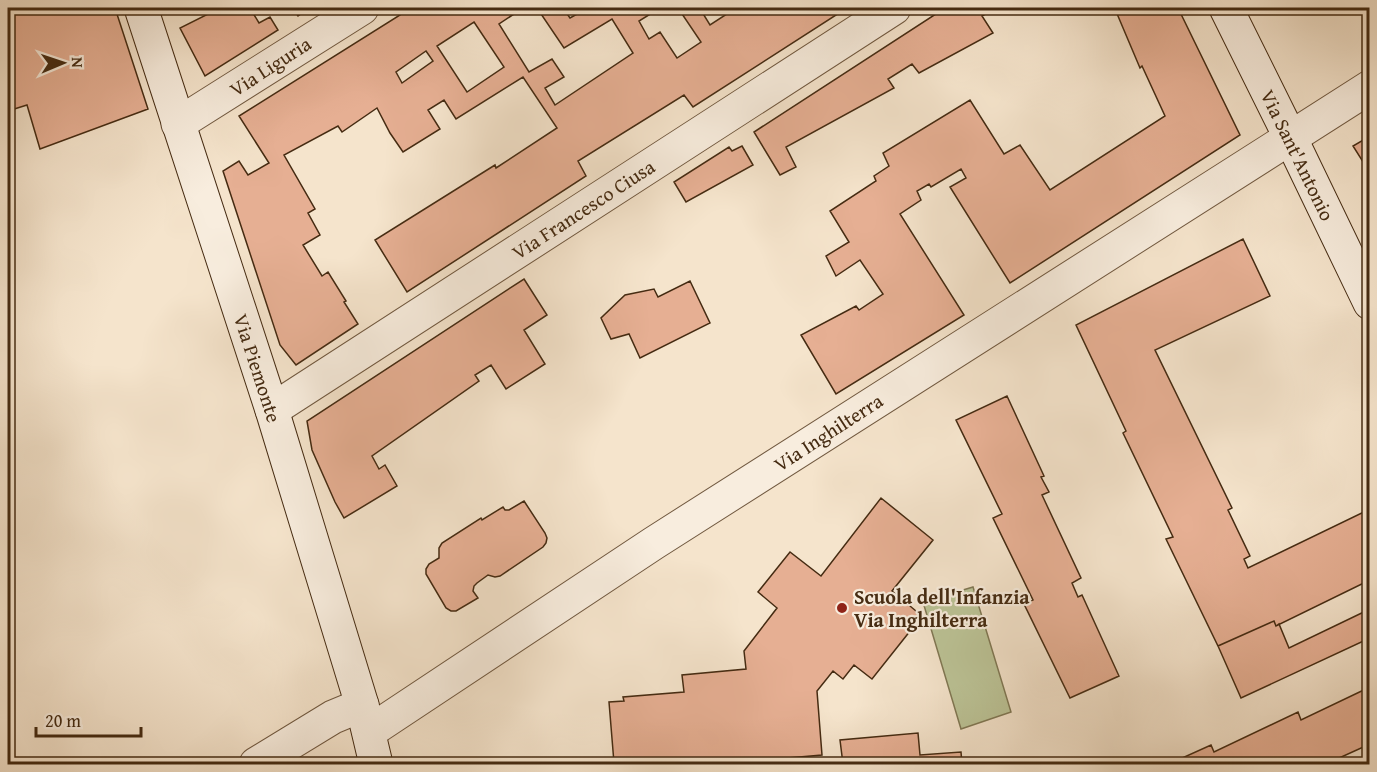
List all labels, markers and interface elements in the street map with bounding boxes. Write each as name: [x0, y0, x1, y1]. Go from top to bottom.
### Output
street label: Via Liguria: [224, 28, 317, 103]
north arrow: [33, 33, 93, 93]
text: N: [66, 57, 90, 69]
street label: Via Sant'Antonio: [1254, 84, 1342, 226]
street label: Via Francesco Ciusa: [506, 151, 661, 266]
street label: Via Piemonte: [227, 310, 289, 426]
street label: Via Inghilterra: [768, 386, 889, 478]
place label: Scuola dell'Infanzia Via Inghilterra: [854, 582, 1030, 634]
marker: Scuola dell'Infanzia Via Inghilterra: [835, 601, 849, 615]
scale bar: [36, 700, 141, 738]
text: 20 m: [45, 707, 81, 734]

